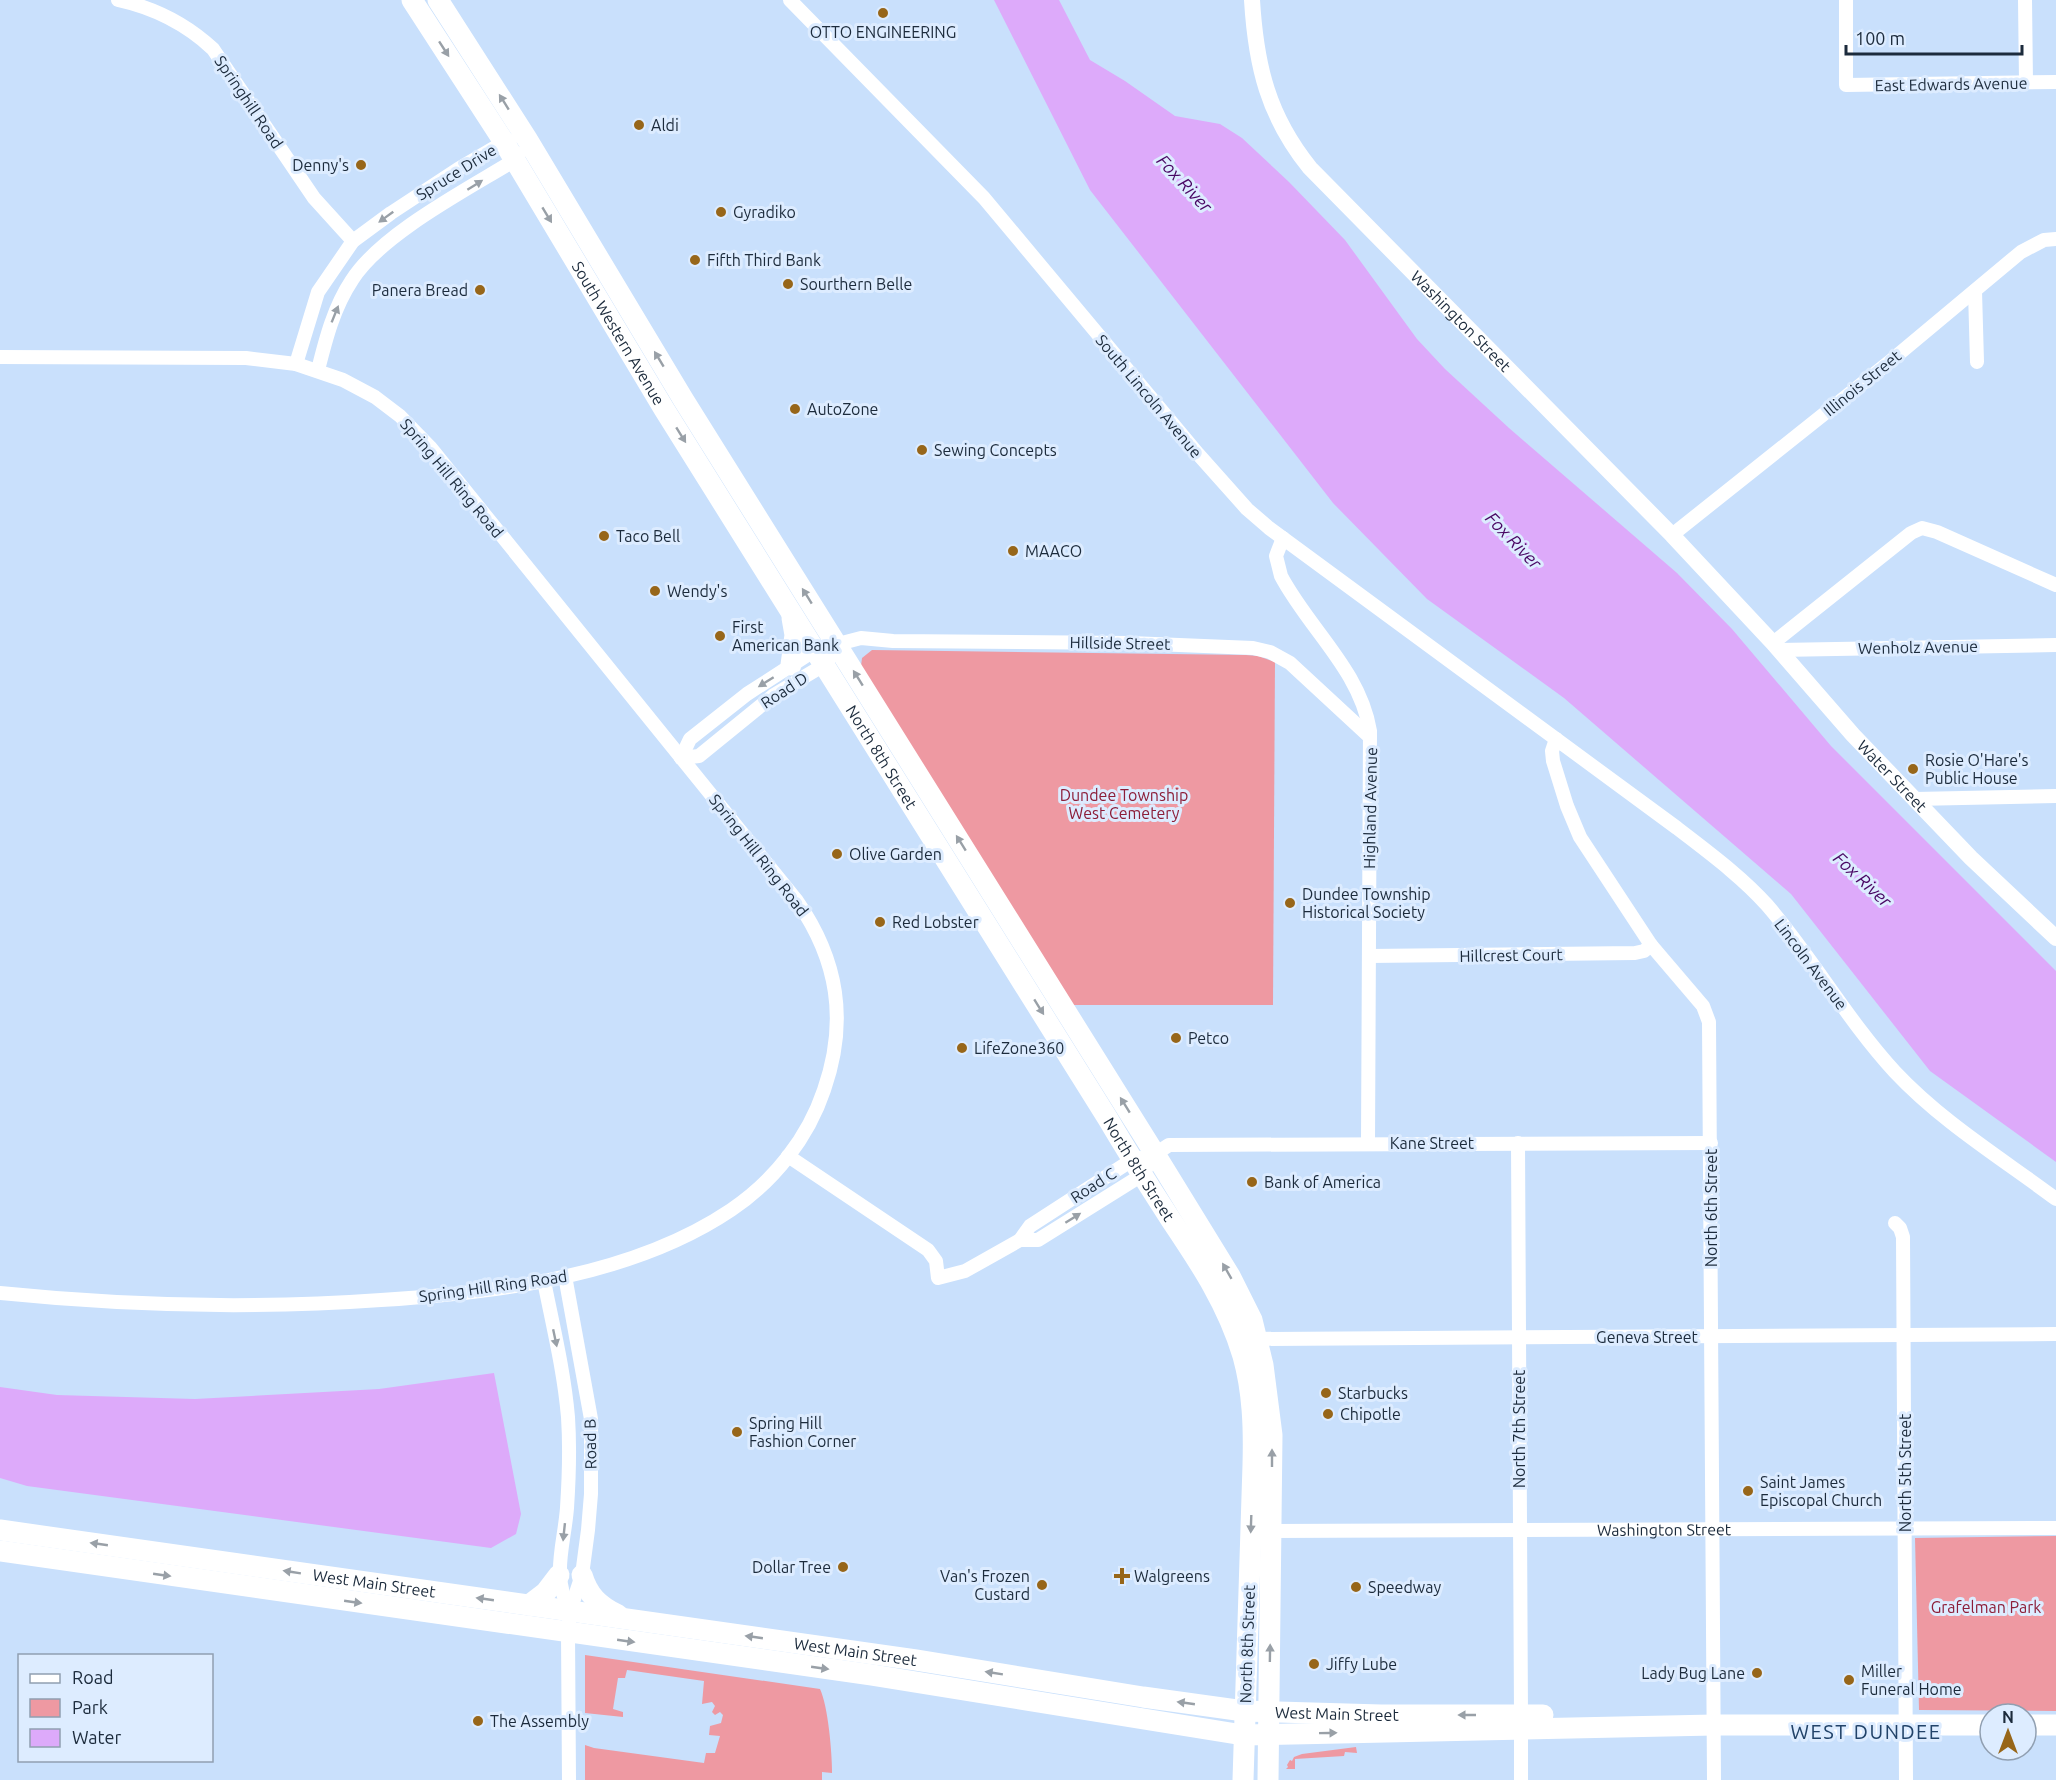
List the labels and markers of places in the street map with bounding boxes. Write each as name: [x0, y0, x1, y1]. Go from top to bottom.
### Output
marker: OTTO ENGINEERING: [876, 6, 890, 20]
place label: OTTO ENGINEERING: [810, 23, 956, 41]
place label: Aldi: [651, 116, 679, 134]
marker: Aldi: [632, 118, 646, 132]
place label: Denny's: [292, 156, 349, 174]
marker: Denny's: [354, 158, 368, 172]
place label: Gyradiko: [733, 203, 796, 221]
marker: Gyradiko: [714, 205, 728, 219]
place label: Fifth Third Bank: [707, 251, 821, 269]
marker: Fifth Third Bank: [688, 253, 702, 267]
place label: Sourthern Belle: [800, 275, 912, 293]
marker: Sourthern Belle: [781, 277, 795, 291]
place label: Panera Bread: [372, 281, 468, 299]
marker: Panera Bread: [473, 283, 487, 297]
place label: AutoZone: [807, 400, 878, 418]
marker: AutoZone: [788, 402, 802, 416]
place label: Sewing Concepts: [934, 441, 1057, 459]
marker: Sewing Concepts: [915, 443, 929, 457]
place label: Taco Bell: [616, 527, 680, 545]
marker: Taco Bell: [597, 529, 611, 543]
place label: MAACO: [1025, 542, 1082, 560]
marker: MAACO: [1006, 544, 1020, 558]
place label: Wendy's: [667, 582, 727, 600]
marker: Wendy's: [648, 584, 662, 598]
place label: First American Bank: [732, 618, 839, 654]
marker: First American Bank: [713, 629, 727, 643]
place label: Rosie O'Hare's Public House: [1925, 751, 2029, 787]
marker: Rosie O'Hare's Public House: [1906, 762, 1920, 776]
place label: Olive Garden: [849, 845, 942, 863]
marker: Olive Garden: [830, 847, 844, 861]
place label: Dundee Township Historical Society: [1302, 885, 1431, 921]
marker: Dundee Township Historical Society: [1283, 896, 1297, 910]
place label: Red Lobster: [892, 913, 979, 931]
marker: Red Lobster: [873, 915, 887, 929]
place label: Petco: [1188, 1029, 1229, 1047]
marker: Petco: [1169, 1031, 1183, 1045]
place label: LifeZone360: [974, 1039, 1064, 1057]
marker: LifeZone360: [955, 1041, 969, 1055]
place label: Bank of America: [1264, 1173, 1381, 1191]
marker: Bank of America: [1245, 1175, 1259, 1189]
place label: Starbucks: [1338, 1384, 1408, 1402]
marker: Starbucks: [1319, 1386, 1333, 1400]
place label: Chipotle: [1340, 1405, 1401, 1423]
marker: Chipotle: [1321, 1407, 1335, 1421]
place label: Spring Hill Fashion Corner: [749, 1414, 856, 1450]
marker: Spring Hill Fashion Corner: [730, 1425, 744, 1439]
place label: Saint James Episcopal Church: [1760, 1473, 1882, 1509]
marker: Saint James Episcopal Church: [1741, 1484, 1755, 1498]
place label: Dollar Tree: [752, 1558, 831, 1576]
marker: Dollar Tree: [836, 1560, 850, 1574]
place label: Van's Frozen Custard: [940, 1567, 1030, 1603]
place label: Walgreens: [1134, 1567, 1210, 1585]
marker: Walgreens: [1115, 1569, 1129, 1583]
marker: Van's Frozen Custard: [1035, 1578, 1049, 1592]
place label: Speedway: [1368, 1578, 1441, 1596]
marker: Speedway: [1349, 1580, 1363, 1594]
place label: Jiffy Lube: [1326, 1655, 1397, 1673]
marker: Jiffy Lube: [1307, 1657, 1321, 1671]
place label: Miller Funeral Home: [1861, 1662, 1962, 1698]
place label: Lady Bug Lane: [1641, 1664, 1745, 1682]
marker: Lady Bug Lane: [1750, 1666, 1764, 1680]
marker: Miller Funeral Home: [1842, 1673, 1856, 1687]
place label: The Assembly: [490, 1712, 589, 1730]
marker: The Assembly: [471, 1714, 485, 1728]

